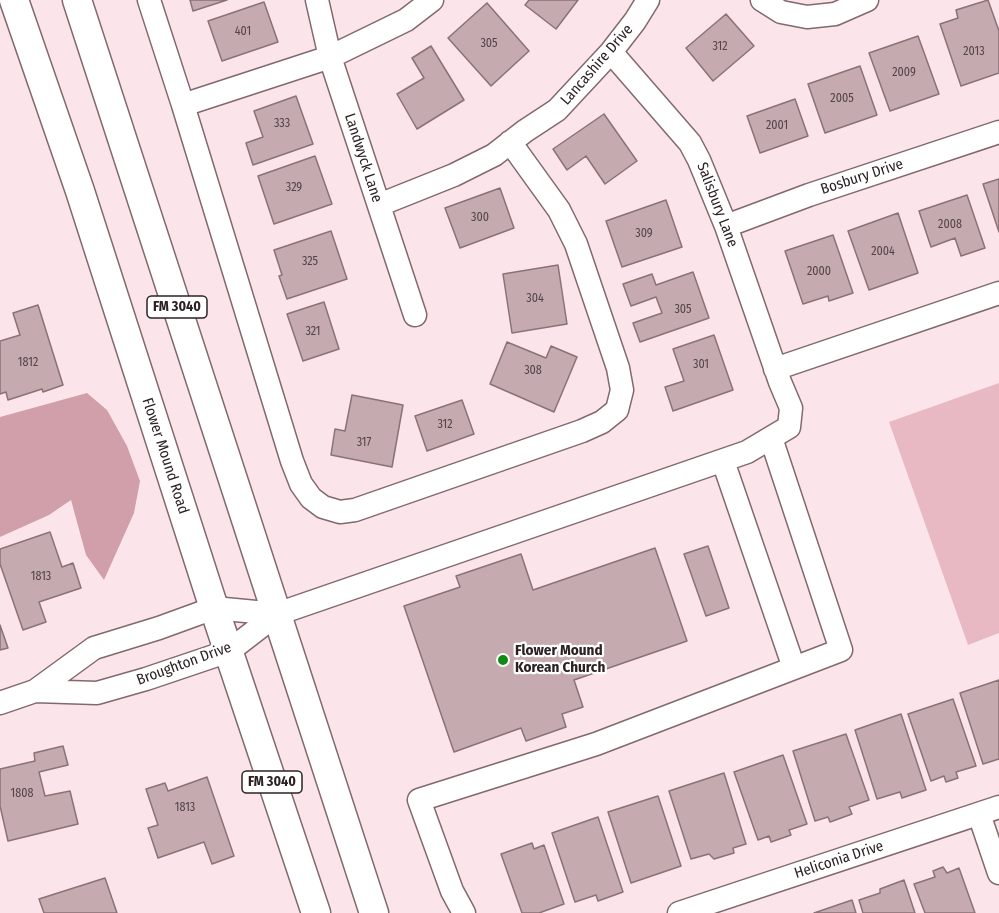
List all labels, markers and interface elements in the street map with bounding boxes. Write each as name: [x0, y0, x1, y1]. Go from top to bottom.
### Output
street label: Lancashire Drive: [557, 21, 637, 109]
house number: 401: [235, 25, 251, 39]
house number: 305: [480, 37, 498, 51]
house number: 312: [712, 40, 728, 54]
house number: 2013: [963, 45, 985, 59]
house number: 2009: [892, 66, 916, 80]
house number: 2005: [830, 92, 854, 106]
street label: Landwyck Lane: [340, 111, 386, 205]
house number: 333: [274, 117, 290, 131]
house number: 2001: [766, 119, 788, 133]
street label: Bosbury Drive: [819, 155, 905, 199]
street label: Salisbury Lane: [693, 160, 741, 250]
house number: 329: [286, 181, 302, 195]
house number: 300: [471, 211, 489, 225]
house number: 2008: [938, 218, 962, 232]
house number: 309: [635, 227, 653, 241]
house number: 2004: [871, 245, 895, 259]
house number: 325: [302, 255, 318, 269]
house number: 2000: [807, 265, 831, 279]
house number: 304: [526, 292, 544, 306]
road number: FM 3040: [147, 296, 207, 318]
house number: 305: [674, 303, 692, 317]
house number: 321: [305, 325, 321, 339]
house number: 1812: [18, 356, 38, 370]
house number: 301: [693, 358, 709, 372]
house number: 308: [524, 364, 542, 378]
street label: Flower Mound Road: [138, 396, 192, 516]
house number: 312: [437, 418, 453, 432]
house number: 317: [357, 436, 371, 450]
house number: 1813: [31, 570, 51, 584]
street label: Broughton Drive: [134, 639, 234, 689]
place label: Flower Mound Korean Church: [515, 642, 605, 677]
marker: Flower Mound Korean Church: [496, 653, 510, 667]
road number: FM 3040: [242, 771, 302, 793]
house number: 1808: [11, 787, 33, 801]
house number: 1813: [175, 801, 195, 815]
street label: Heliconia Drive: [792, 837, 886, 883]

